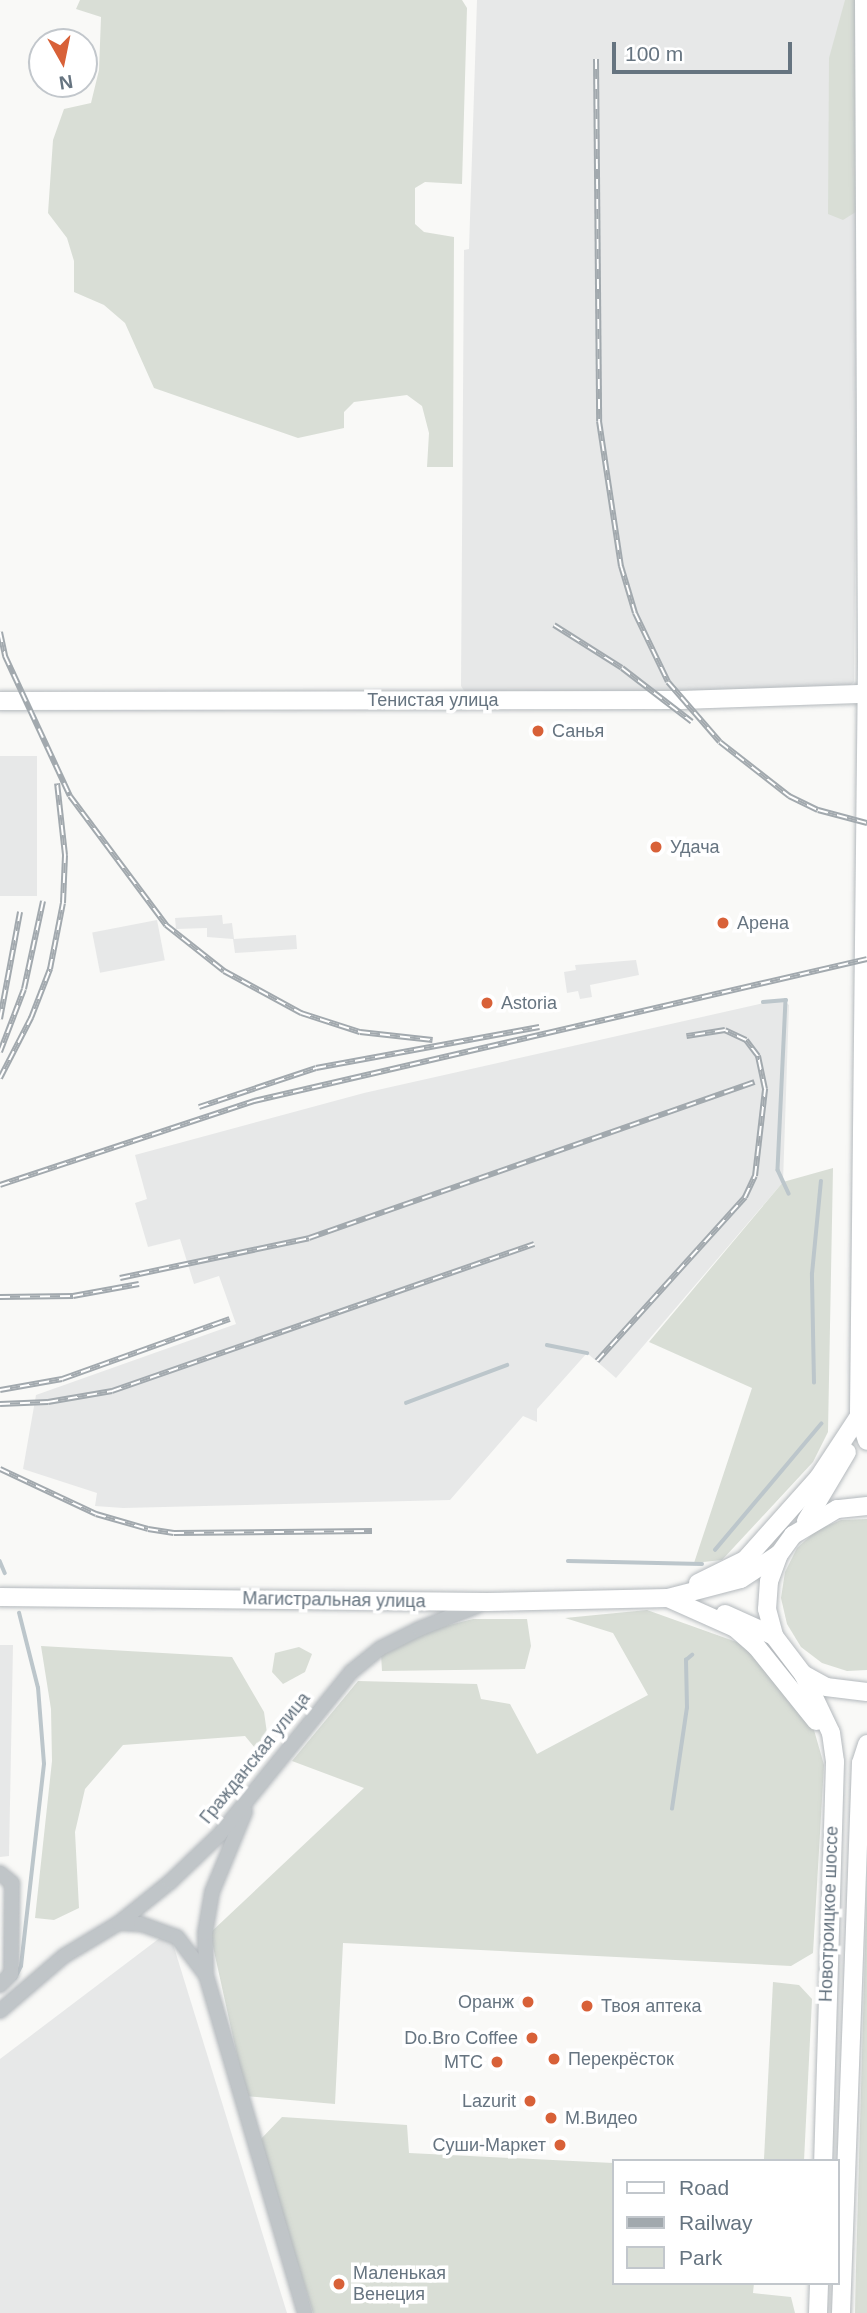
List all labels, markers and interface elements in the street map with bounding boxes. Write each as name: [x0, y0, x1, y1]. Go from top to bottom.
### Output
north arrow: [28, 28, 98, 98]
scale bar: [615, 28, 795, 72]
text: 100 m: [625, 42, 683, 65]
text: N: [58, 71, 74, 94]
street label: Тенистая улица: [367, 689, 499, 711]
place label: Санья: [552, 720, 604, 742]
marker: Санья: [530, 723, 546, 739]
place label: Удача: [670, 836, 720, 858]
marker: Удача: [648, 839, 664, 855]
place label: Арена: [737, 912, 789, 934]
marker: Арена: [715, 915, 731, 931]
place label: Astoria: [501, 992, 557, 1014]
marker: Astoria: [479, 995, 495, 1011]
street label: Магистральная улица: [242, 1588, 426, 1612]
street label: Гражданская улица: [195, 1688, 315, 1828]
street label: Новотроицкое шоссе: [815, 1826, 843, 2002]
place label: Оранж: [458, 1991, 514, 2013]
marker: Оранж: [520, 1994, 536, 2010]
place label: Твоя аптека: [601, 1995, 701, 2017]
marker: Твоя аптека: [579, 1998, 595, 2014]
place label: Do.Bro Coffee: [404, 2027, 518, 2049]
marker: Do.Bro Coffee: [524, 2030, 540, 2046]
place label: Перекрёсток: [568, 2048, 674, 2070]
place label: МТС: [444, 2051, 483, 2073]
marker: Перекрёсток: [546, 2051, 562, 2067]
marker: МТС: [489, 2054, 505, 2070]
place label: Lazurit: [462, 2090, 516, 2112]
marker: Lazurit: [522, 2093, 538, 2109]
place label: М.Видео: [565, 2107, 638, 2129]
marker: М.Видео: [543, 2110, 559, 2126]
place label: Суши-Маркет: [433, 2134, 546, 2156]
marker: Суши-Маркет: [552, 2137, 568, 2153]
legend: [612, 2159, 839, 2285]
text: Road: [679, 2176, 729, 2199]
text: Railway: [679, 2211, 753, 2234]
text: Park: [679, 2246, 722, 2269]
place label: Маленькая Венеция: [353, 2263, 446, 2306]
marker: Маленькая Венеция: [331, 2276, 347, 2292]

